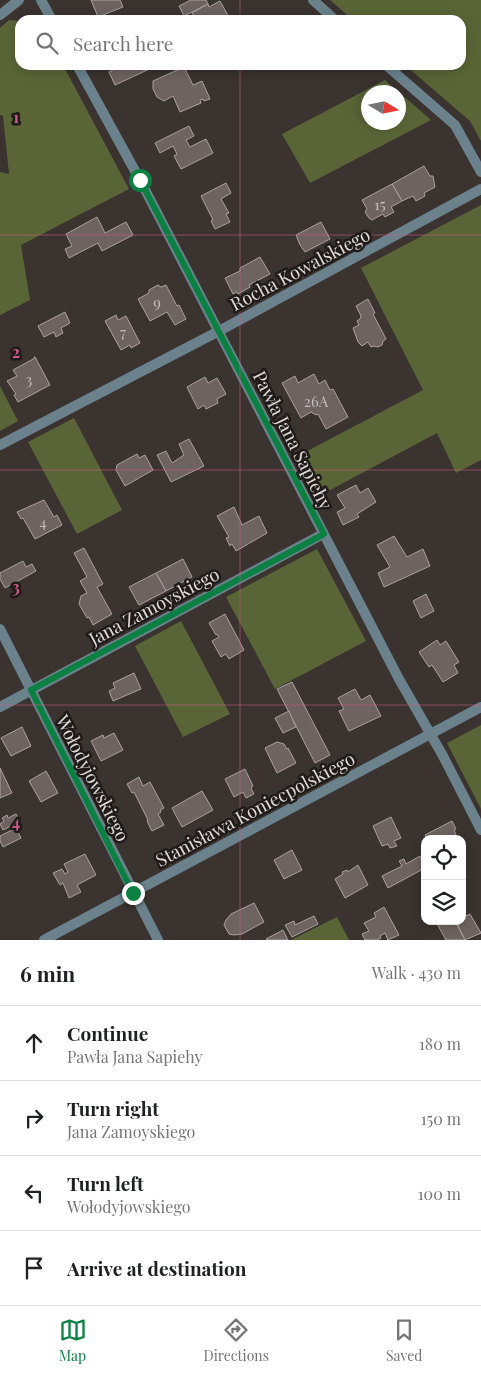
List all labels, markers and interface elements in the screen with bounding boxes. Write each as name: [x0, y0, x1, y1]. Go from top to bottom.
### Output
search box: [15, 15, 466, 70]
icon: search: [33, 29, 61, 57]
text: Search here: [73, 30, 173, 56]
north arrow: [361, 85, 406, 130]
text: 1: [13, 106, 19, 127]
route start: [129, 169, 152, 192]
house number: 15: [374, 194, 386, 214]
street label: Rocha Kowalskiego: [226, 222, 374, 316]
house number: 9: [153, 292, 161, 312]
house number: 7: [120, 322, 126, 342]
text: 2: [12, 341, 20, 362]
street label: Pawła Jana Sapiehy: [248, 367, 338, 513]
house number: 3: [26, 369, 33, 389]
house number: 26A: [304, 391, 329, 411]
house number: 4: [39, 512, 47, 532]
street label: Jana Zamoyskiego: [84, 561, 223, 651]
text: 3: [12, 576, 20, 597]
street label: Wołodyjowskiego: [50, 710, 135, 845]
street label: Stanisława Koniecpolskiego: [151, 746, 359, 872]
text: 4: [12, 811, 20, 832]
map controls: [421, 835, 466, 925]
button: locate: [421, 835, 466, 880]
button: layers: [421, 880, 466, 925]
route end: [122, 882, 145, 905]
text: 6 min: [20, 959, 75, 987]
text: Walk · 430 m: [372, 962, 461, 983]
text: Continue: [67, 1020, 148, 1046]
icon: ahead: [20, 1029, 48, 1057]
text: 180 m: [419, 1033, 461, 1054]
text: Pawła Jana Sapiehy: [67, 1046, 203, 1067]
text: Turn right: [67, 1095, 159, 1121]
icon: right: [20, 1104, 48, 1132]
text: 150 m: [421, 1108, 461, 1129]
text: Jana Zamoyskiego: [67, 1121, 195, 1142]
text: Turn left: [67, 1170, 144, 1196]
icon: left: [20, 1179, 48, 1207]
text: 100 m: [418, 1183, 461, 1204]
text: Wołodyjowskiego: [67, 1196, 190, 1217]
icon: arrive: [20, 1254, 48, 1282]
text: Arrive at destination: [67, 1255, 247, 1281]
tab: Map: [59, 1316, 87, 1365]
tab: Directions: [204, 1316, 269, 1365]
tab: Saved: [386, 1316, 422, 1365]

